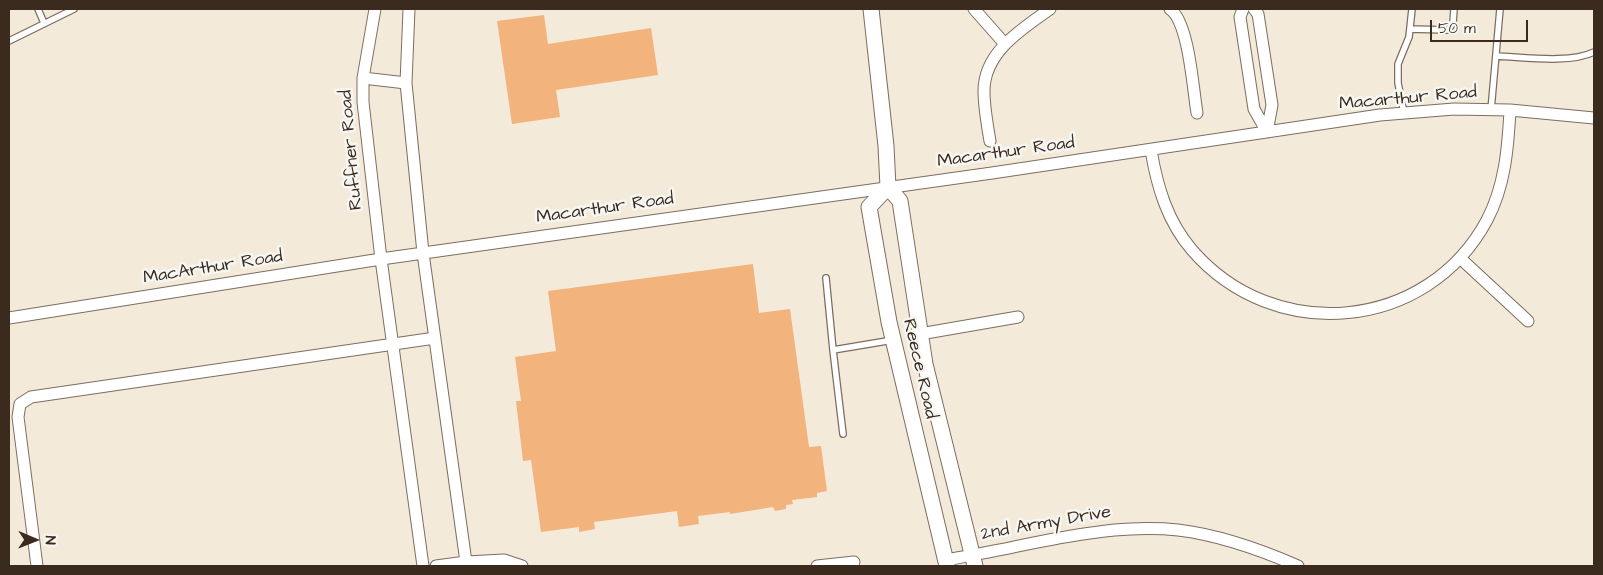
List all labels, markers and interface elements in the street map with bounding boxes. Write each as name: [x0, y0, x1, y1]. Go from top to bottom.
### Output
scale bar: [1433, 10, 1530, 42]
text: 50 m: [1438, 18, 1476, 39]
street label: Macarthur Road: [1338, 82, 1478, 116]
street label: Ruffner Road: [336, 89, 368, 211]
street label: Macarthur Road: [936, 133, 1076, 173]
street label: Macarthur Road: [535, 189, 675, 229]
street label: MacArthur Road: [142, 246, 284, 290]
street label: Reece Road: [897, 317, 941, 421]
street label: 2nd Army Drive: [979, 502, 1113, 546]
north arrow: [10, 515, 60, 565]
text: N: [40, 536, 60, 545]

